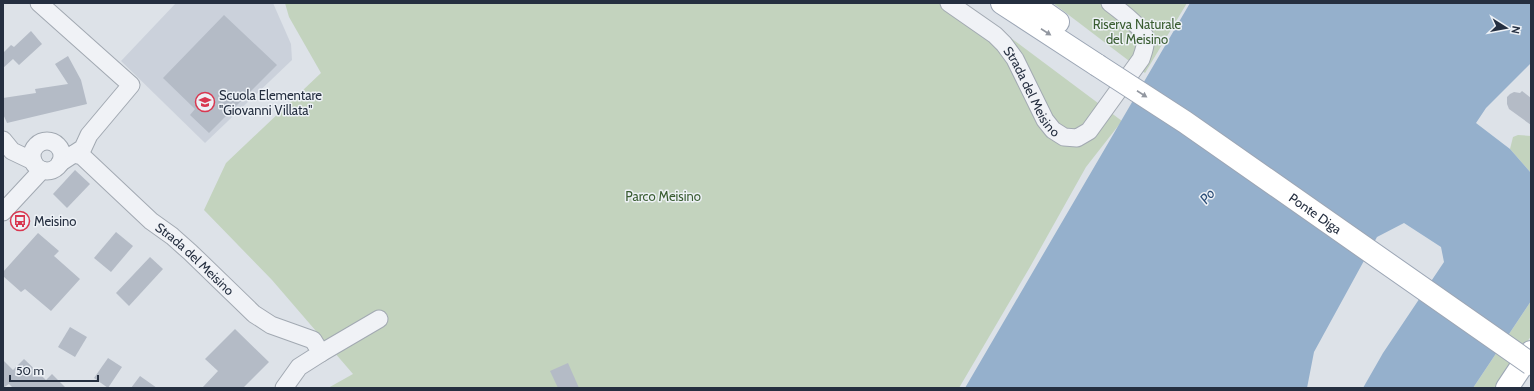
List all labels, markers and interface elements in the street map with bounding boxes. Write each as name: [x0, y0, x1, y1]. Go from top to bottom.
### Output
north arrow: [1486, 8, 1526, 48]
park label: Riserva Naturale del Meisino: [1093, 16, 1182, 47]
text: N: [1508, 25, 1523, 35]
one-way arrow: [1040, 28, 1052, 35]
street label: Strada del Meisino: [1000, 43, 1063, 140]
place label: Scuola Elementare "Giovanni Villata": [219, 87, 322, 118]
one-way arrow: [1137, 90, 1147, 98]
school or university icon: Scuola Elementare "Giovanni Villata": [194, 91, 216, 113]
water label: Po: [1195, 185, 1219, 207]
park label: Parco Meisino: [625, 188, 701, 204]
street label: Ponte Diga: [1286, 189, 1345, 238]
bus stop icon: Meisino: [9, 210, 31, 232]
place label: Meisino: [34, 213, 76, 229]
street label: Strada del Meisino: [153, 219, 238, 298]
scale bar: [10, 357, 98, 383]
text: 50 m: [16, 363, 44, 378]

